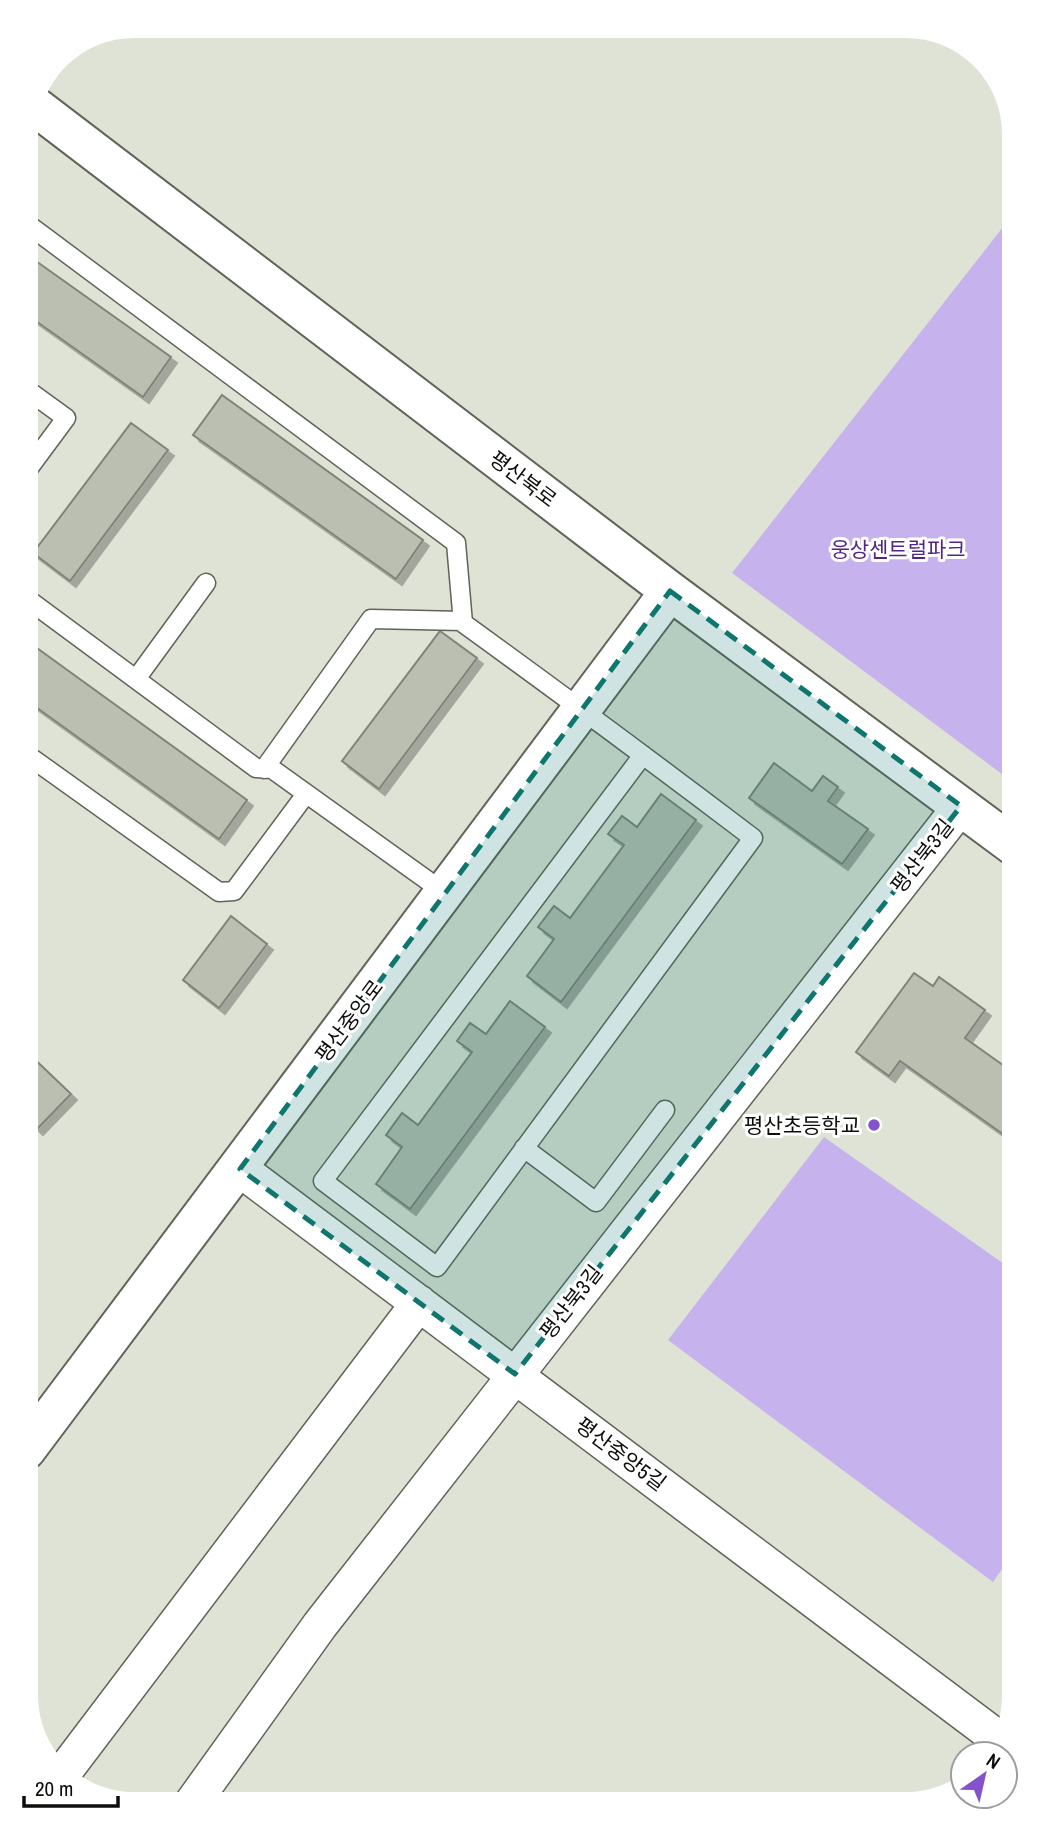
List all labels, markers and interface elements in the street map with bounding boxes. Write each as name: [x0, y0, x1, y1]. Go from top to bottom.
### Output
street label: 평산북로: [483, 444, 563, 514]
park label: 웅상센트럴파크: [830, 535, 966, 564]
street label: 평산북3길: [884, 813, 960, 899]
street label: 평산중앙로: [308, 974, 390, 1068]
place label: 평산초등학교: [744, 1111, 860, 1140]
marker: 평산초등학교: [866, 1117, 882, 1133]
street label: 평산북3길: [533, 1259, 609, 1345]
street label: 평산중앙5길: [570, 1410, 672, 1498]
north arrow: [949, 1740, 1019, 1810]
text: N: [982, 1747, 1005, 1775]
scale bar: [24, 1764, 119, 1808]
text: 20 m: [35, 1774, 73, 1803]

